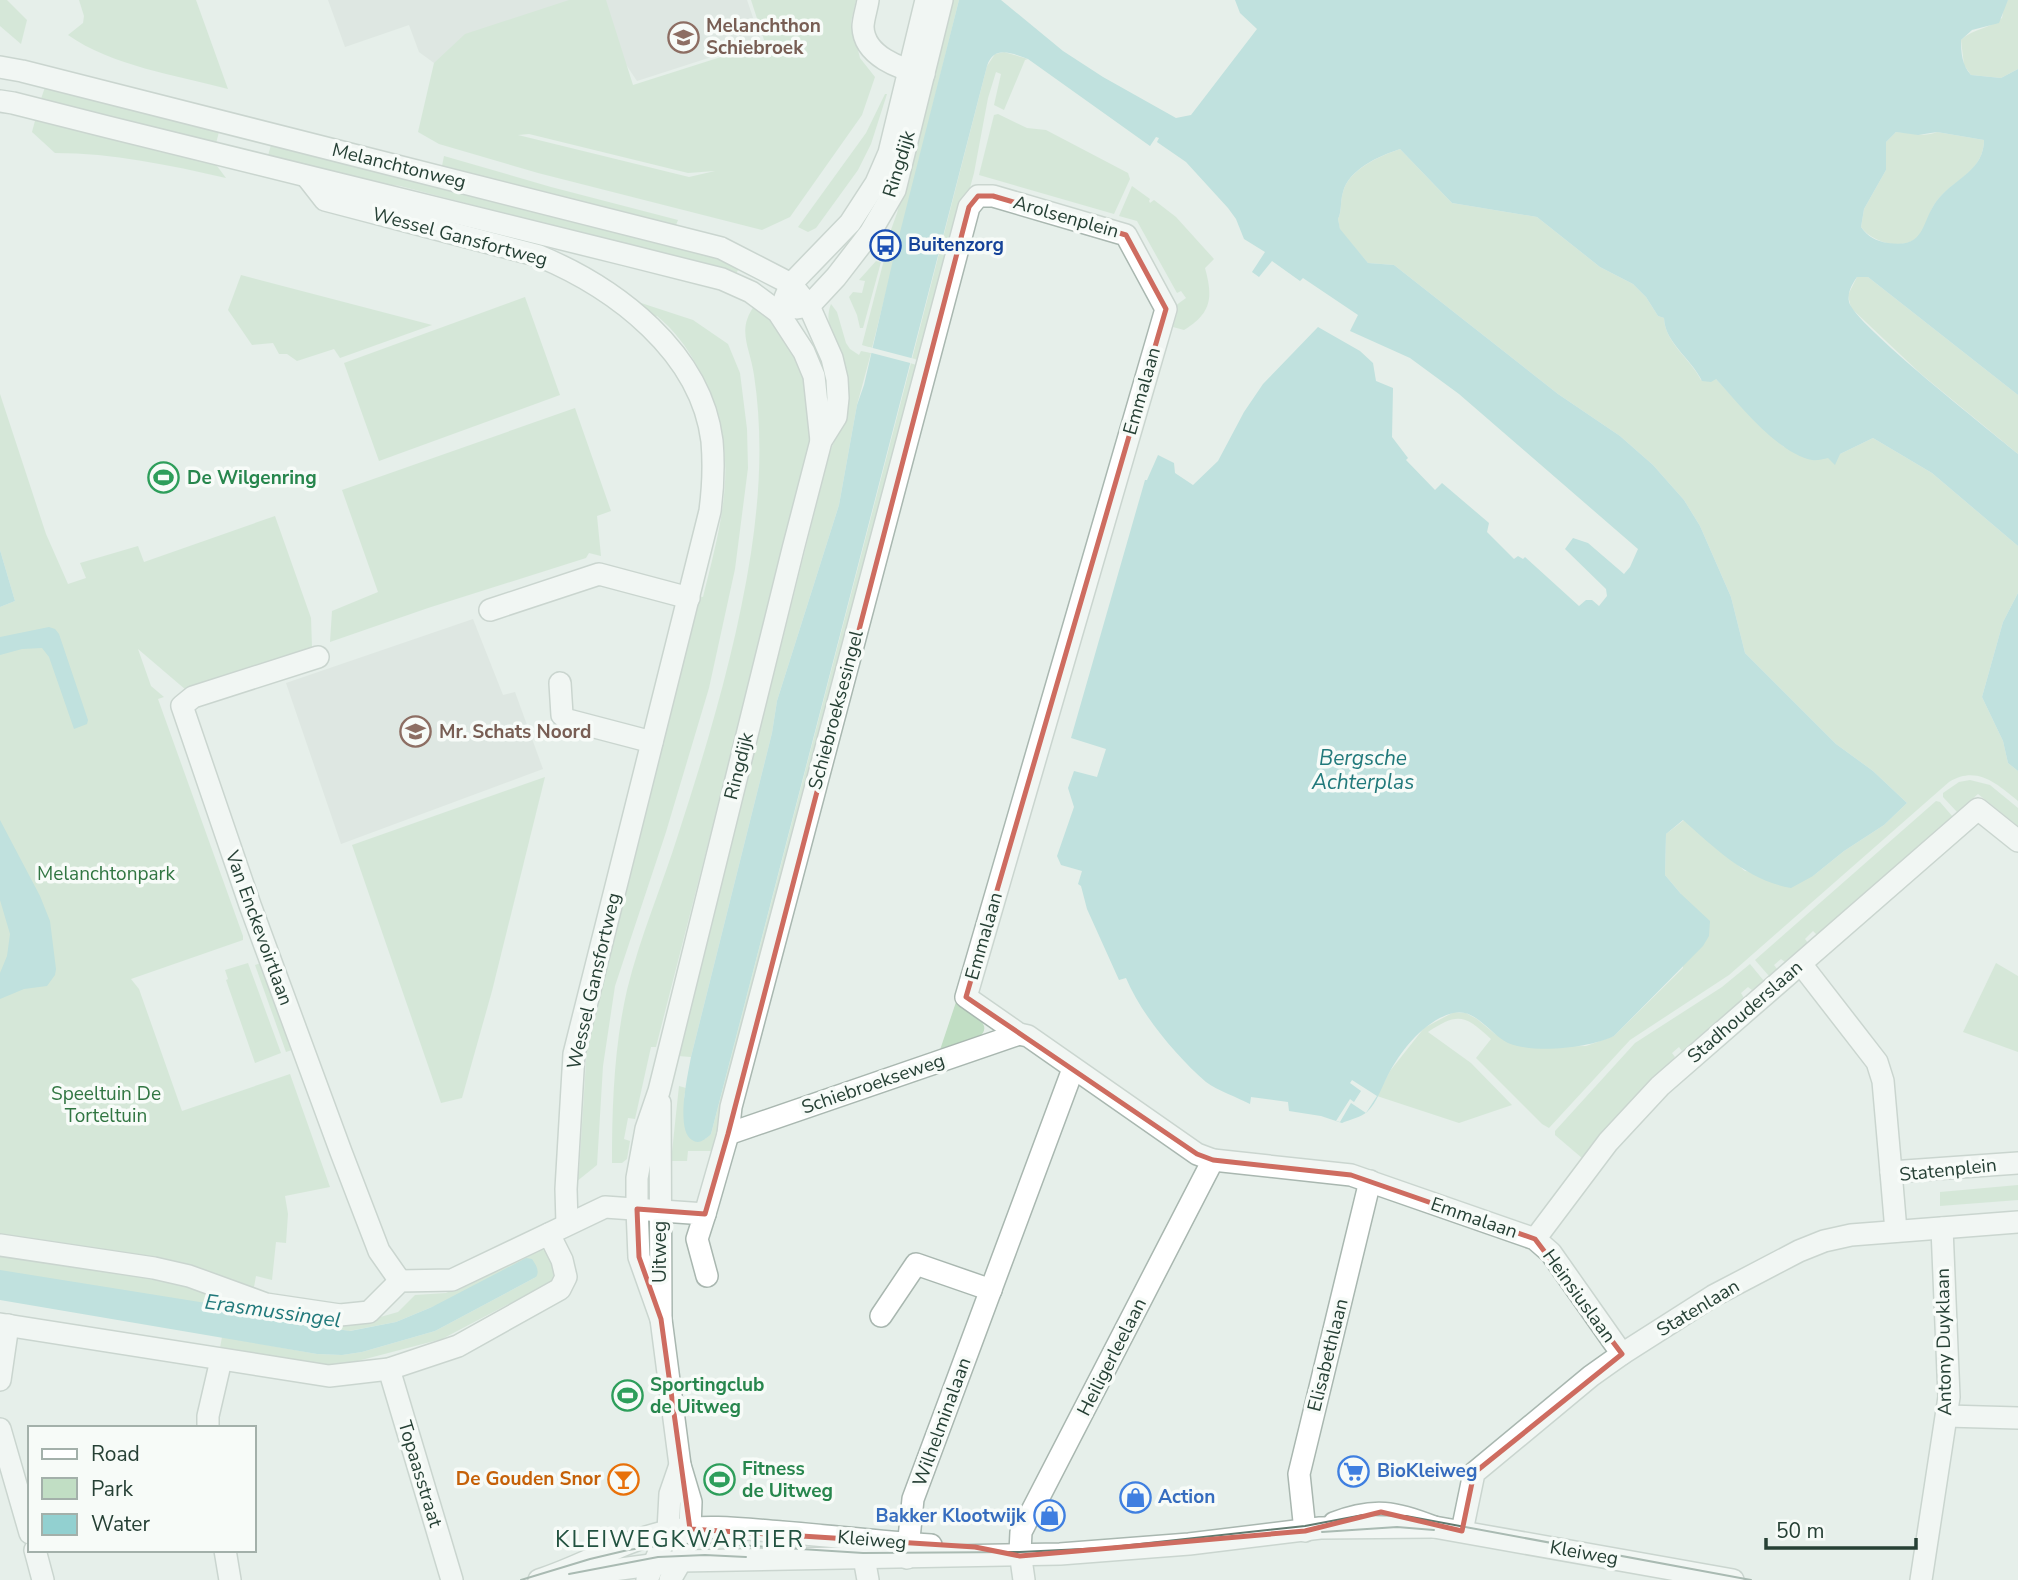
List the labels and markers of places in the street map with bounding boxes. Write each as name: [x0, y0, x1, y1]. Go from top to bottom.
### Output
place label: Melanchthon Schiebroek: [706, 13, 821, 61]
school or university icon: Melanchthon Schiebroek: [666, 20, 700, 54]
bus stop icon: Buitenzorg: [868, 228, 902, 262]
place label: Buitenzorg: [908, 232, 1004, 258]
sports icon: De Wilgenring: [147, 461, 181, 495]
place label: De Wilgenring: [187, 465, 317, 491]
school or university icon: Mr. Schats Noord: [399, 715, 433, 749]
place label: Mr. Schats Noord: [439, 719, 591, 745]
place label: Sportingclub de Uitweg: [650, 1372, 764, 1420]
sports icon: Sportingclub de Uitweg: [610, 1379, 644, 1413]
supermarket icon: BioKleiweg: [1337, 1454, 1371, 1488]
place label: Fitness de Uitweg: [742, 1456, 833, 1504]
place label: BioKleiweg: [1377, 1458, 1477, 1484]
bar icon: De Gouden Snor: [607, 1462, 641, 1496]
sports icon: Fitness de Uitweg: [702, 1463, 736, 1497]
place label: De Gouden Snor: [456, 1466, 602, 1492]
shop icon: Action: [1118, 1480, 1152, 1514]
place label: Action: [1158, 1484, 1215, 1510]
shop icon: Bakker Klootwijk: [1032, 1499, 1066, 1533]
place label: Bakker Klootwijk: [876, 1503, 1027, 1529]

